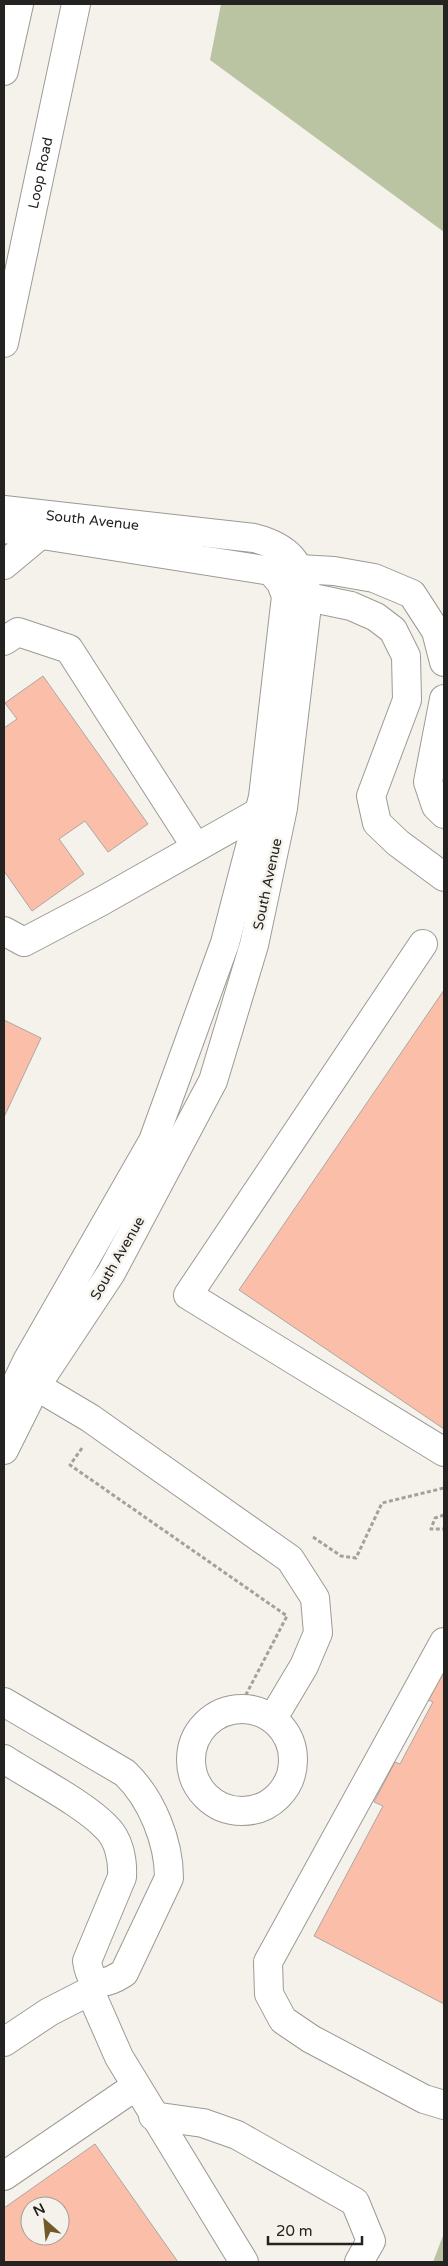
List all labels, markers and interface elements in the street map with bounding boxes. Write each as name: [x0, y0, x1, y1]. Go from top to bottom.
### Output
street label: Loop Road: [25, 136, 57, 210]
street label: South Avenue: [45, 507, 140, 534]
street label: South Avenue: [249, 837, 286, 932]
street label: South Avenue: [87, 1214, 148, 1303]
north arrow: [20, 2196, 70, 2246]
text: N: [30, 2200, 48, 2220]
scale bar: [268, 2214, 362, 2246]
text: 20 m: [276, 2222, 313, 2240]

